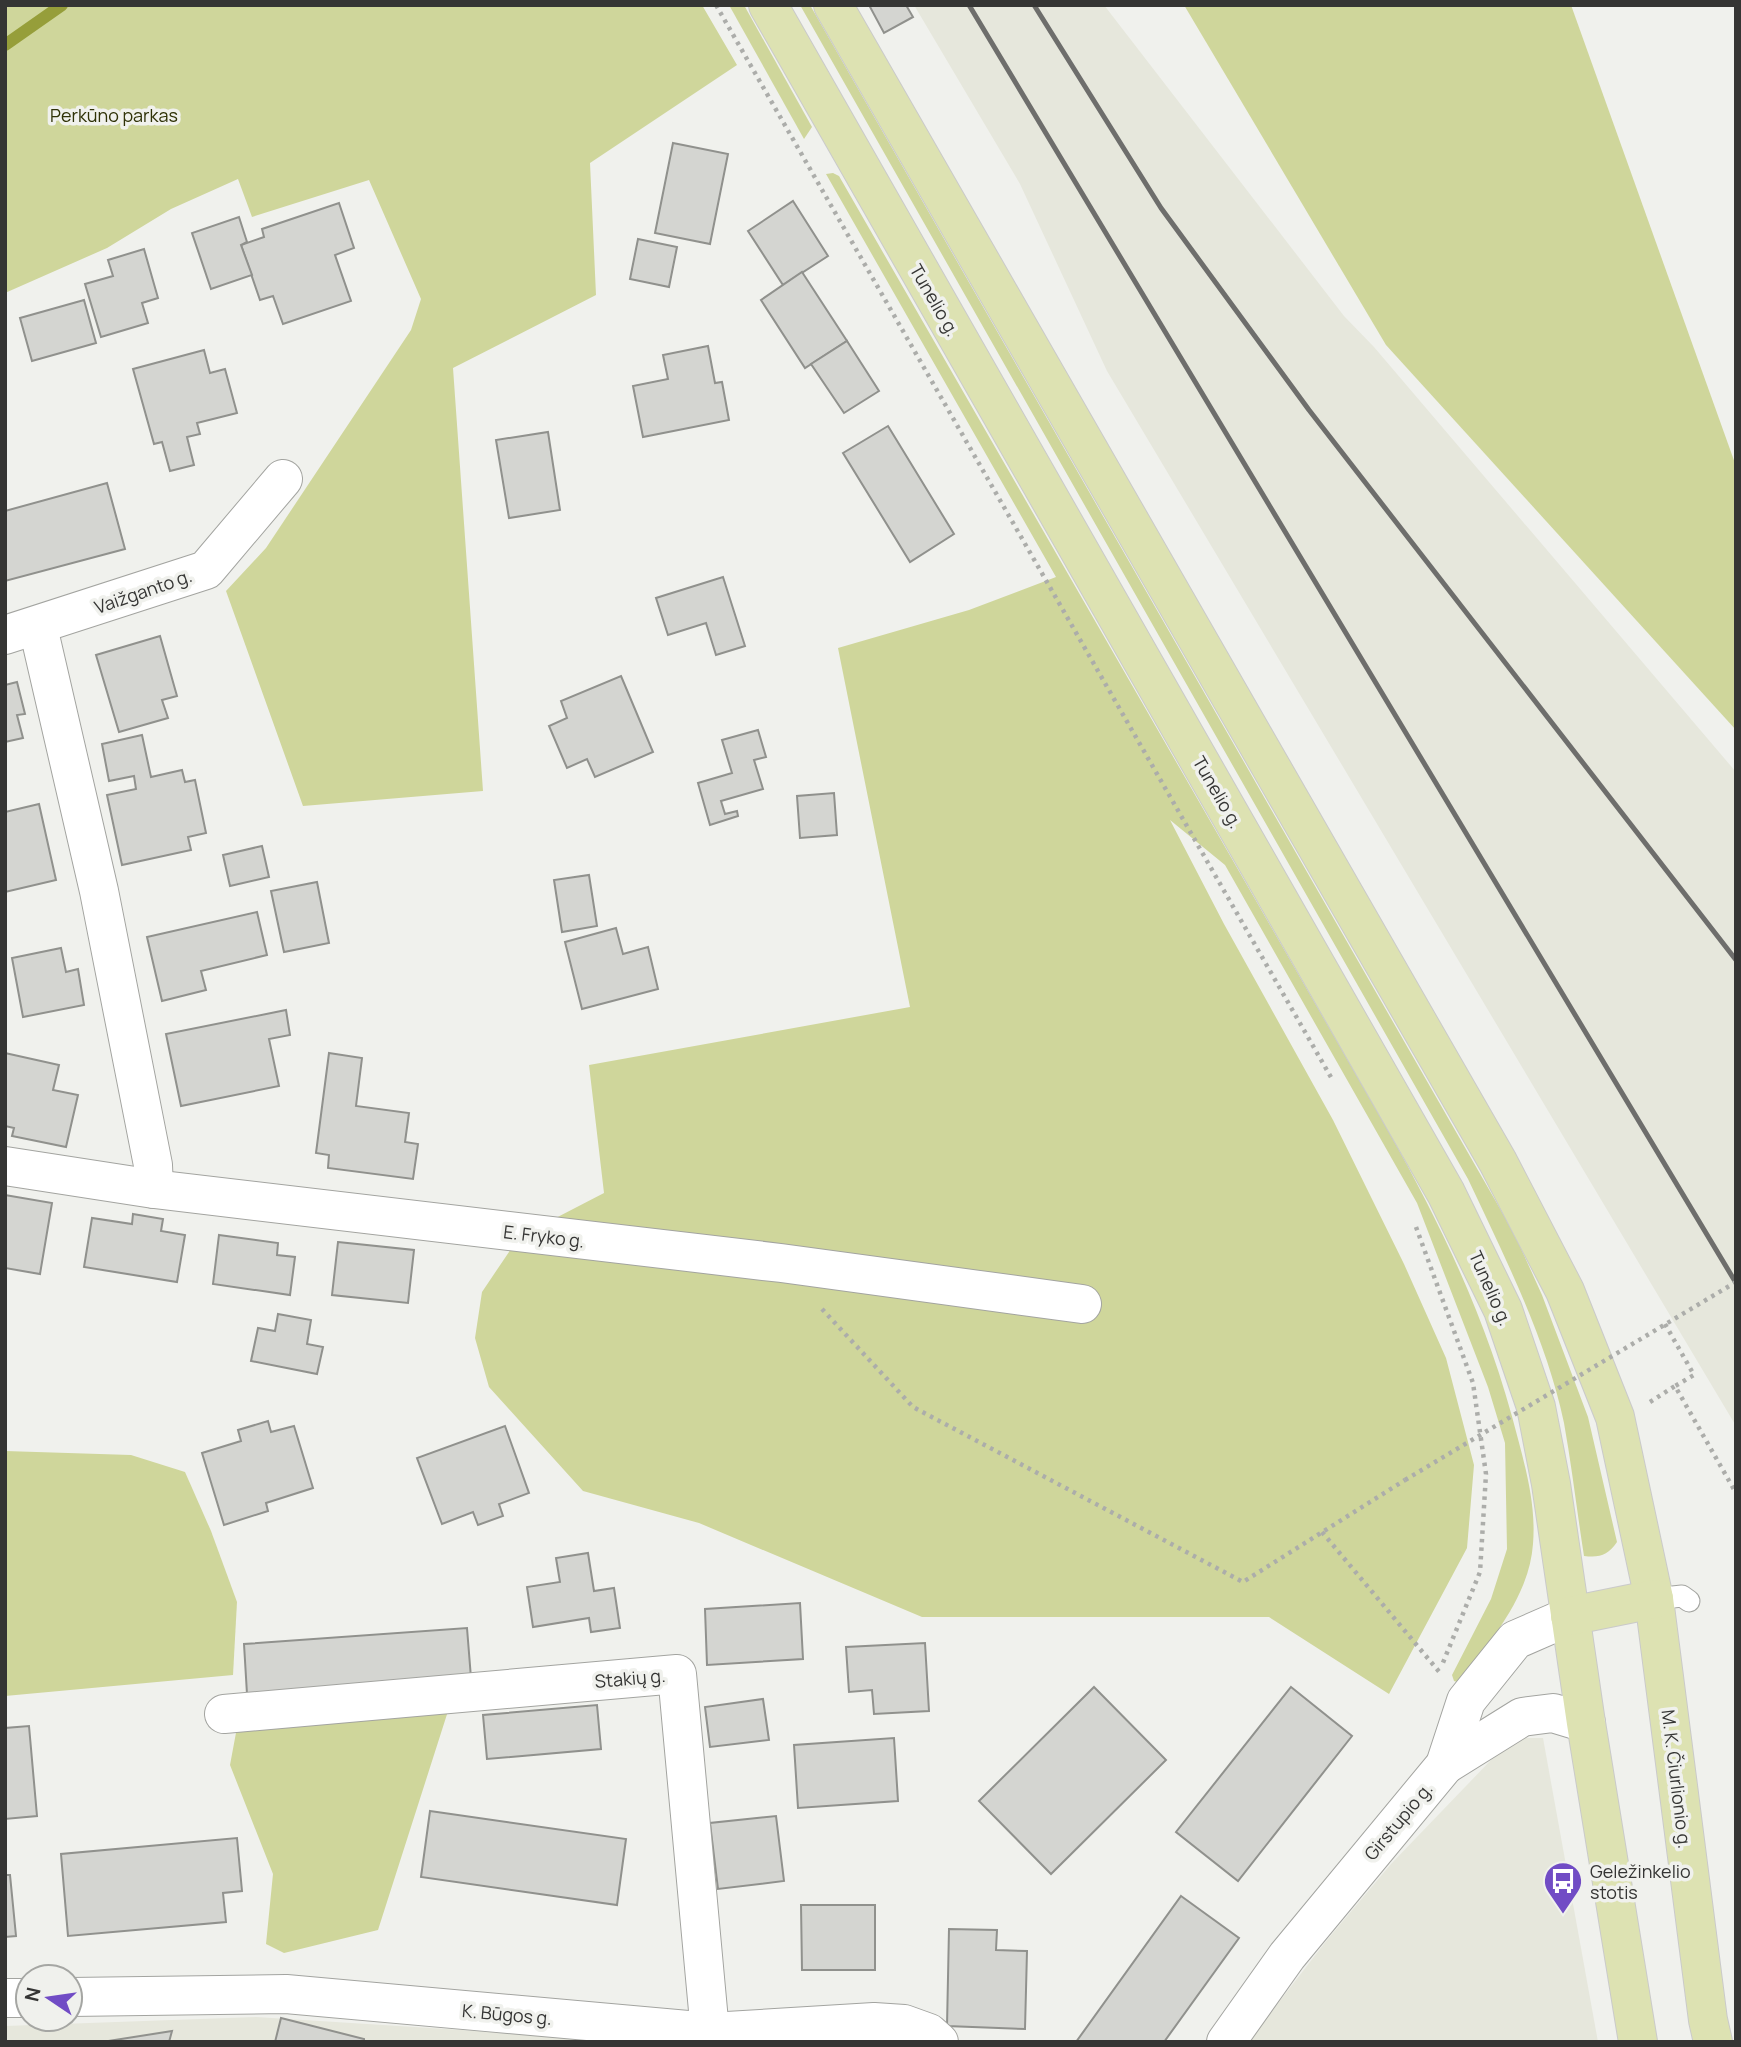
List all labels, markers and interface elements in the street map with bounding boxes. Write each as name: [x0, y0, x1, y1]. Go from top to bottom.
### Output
park label: Perkūno parkas: [50, 103, 178, 127]
street label: Tunelio g.: [905, 260, 965, 340]
street label: Vaižganto g.: [91, 563, 195, 619]
street label: Tunelio g.: [1188, 752, 1248, 832]
street label: E. Fryko g.: [502, 1219, 586, 1253]
street label: Tunelio g.: [1464, 1247, 1518, 1329]
street label: Stakių g.: [594, 1663, 666, 1693]
street label: M. K. Čiurlionio g.: [1657, 1708, 1697, 1850]
street label: Girstupio g.: [1358, 1777, 1438, 1865]
place label: Geležinkelio stotis: [1590, 1859, 1691, 1904]
bus stop icon: Geležinkelio stotis: [1542, 1860, 1584, 1915]
north arrow: [14, 1963, 84, 2033]
text: N: [18, 1985, 47, 2004]
street label: K. Būgos g.: [461, 1998, 553, 2030]

